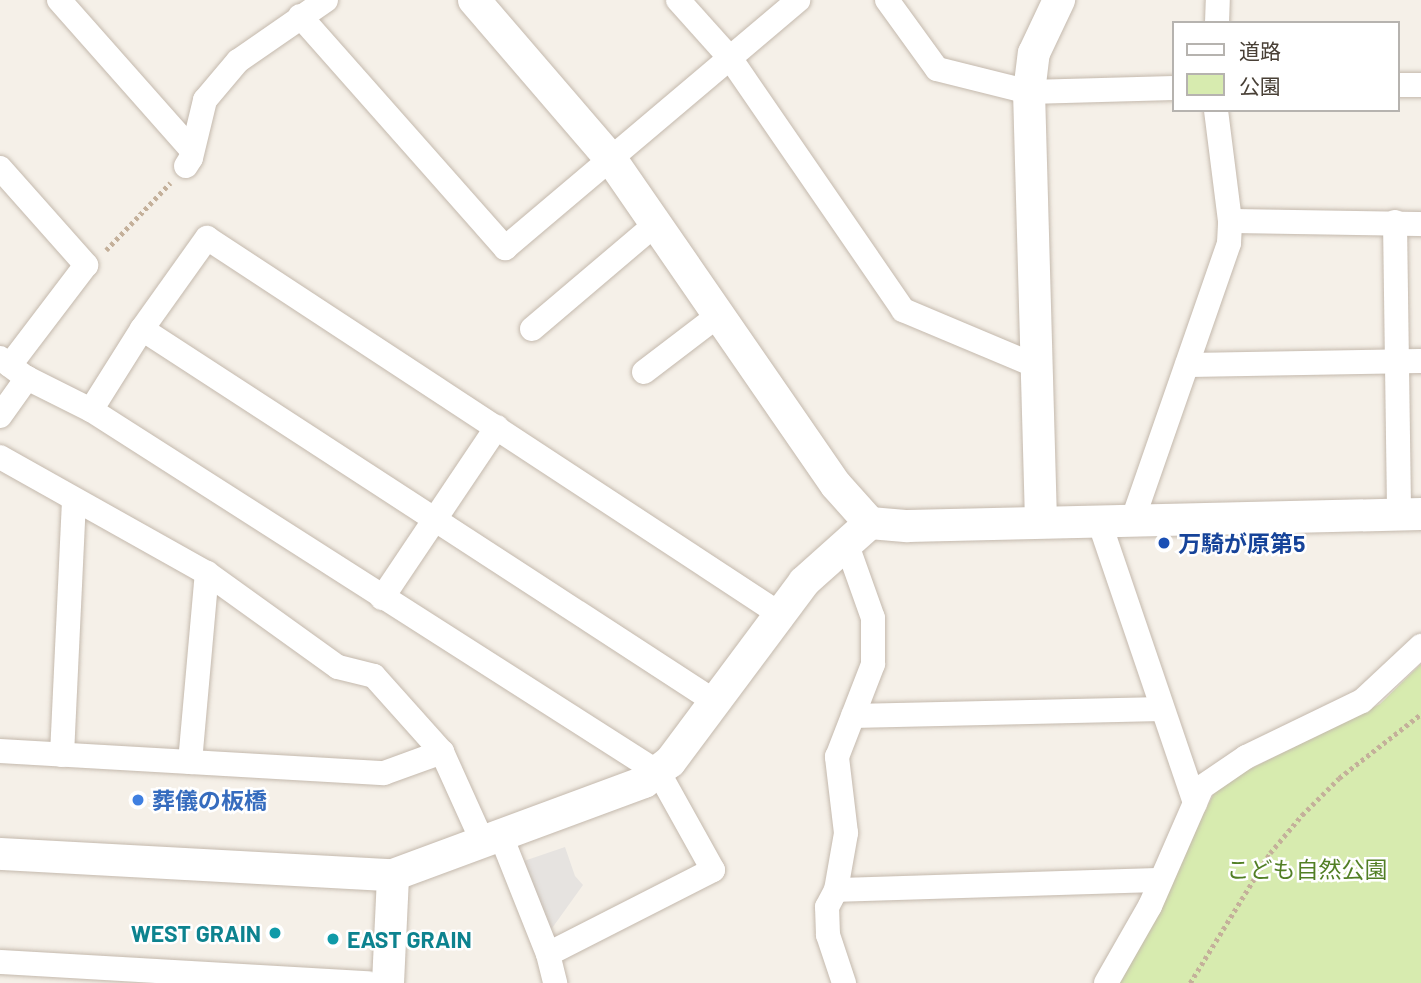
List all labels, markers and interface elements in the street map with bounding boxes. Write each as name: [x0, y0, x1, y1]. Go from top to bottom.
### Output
legend: [1172, 21, 1400, 112]
text: 道路: [1239, 38, 1281, 63]
text: 公園: [1239, 73, 1281, 98]
place label: 万騎が原第5: [1178, 529, 1305, 557]
marker: 万騎が原第5: [1156, 535, 1172, 551]
place label: 葬儀の板橋: [152, 786, 267, 814]
marker: 葬儀の板橋: [130, 792, 146, 808]
park label: こども自然公園: [1227, 855, 1387, 883]
place label: WEST GRAIN: [131, 919, 261, 947]
marker: WEST GRAIN: [267, 925, 283, 941]
place label: EAST GRAIN: [347, 925, 472, 953]
marker: EAST GRAIN: [325, 931, 341, 947]

